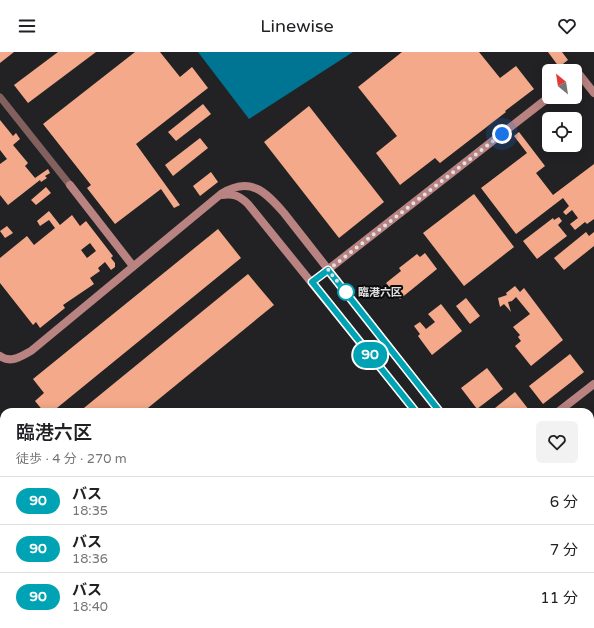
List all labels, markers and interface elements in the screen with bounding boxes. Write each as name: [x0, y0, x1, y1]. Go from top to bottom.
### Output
icon: menu: [16, 15, 38, 37]
text: Linewise: [260, 15, 334, 37]
icon: heart: [556, 15, 578, 37]
north arrow: [542, 64, 582, 104]
map controls: [542, 64, 582, 152]
button: locate: [542, 112, 582, 152]
your location: [492, 124, 512, 144]
marker: 臨港六区: [337, 283, 355, 301]
place label: 臨港六区: [358, 286, 402, 299]
line badge: 90: [352, 342, 388, 368]
text: 90: [361, 346, 379, 363]
button: heart: [536, 421, 578, 463]
text: 臨港六区: [16, 422, 92, 444]
text: 徒歩 · 4 分 · 270 m: [16, 451, 127, 467]
text: バス: [72, 485, 102, 503]
text: 90: [29, 492, 47, 509]
text: 6 分: [550, 493, 578, 511]
text: 18:35: [72, 503, 108, 519]
text: バス: [72, 533, 102, 551]
text: 90: [29, 540, 47, 557]
text: 7 分: [550, 541, 578, 559]
text: 18:36: [72, 551, 108, 567]
text: バス: [72, 581, 102, 599]
text: 90: [29, 588, 47, 605]
text: 11 分: [540, 589, 578, 607]
text: 18:40: [72, 599, 108, 615]

